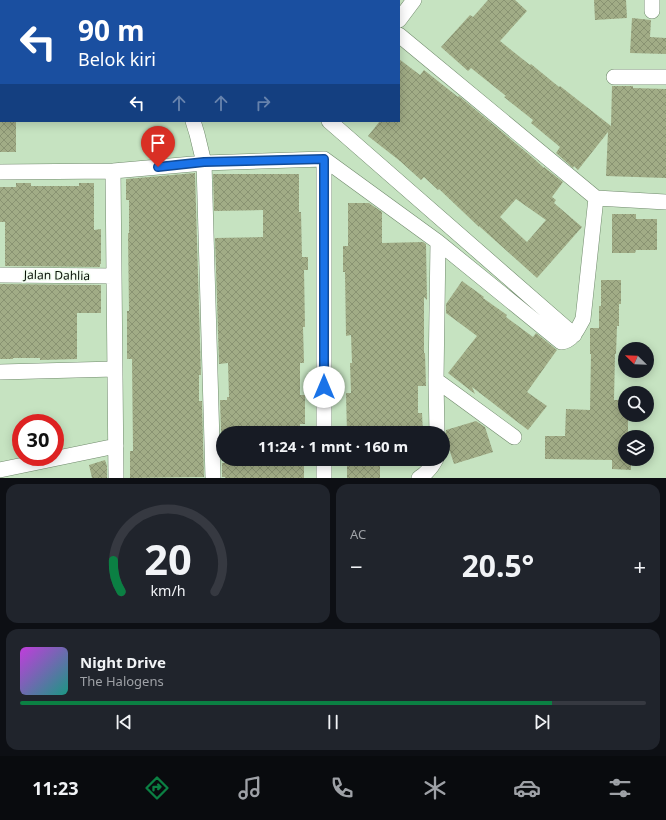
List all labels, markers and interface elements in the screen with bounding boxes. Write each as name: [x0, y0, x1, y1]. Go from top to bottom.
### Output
text: 90 m: [78, 11, 145, 49]
icon: left: [12, 16, 64, 68]
text: Belok kiri: [78, 47, 156, 71]
icon: left: [126, 92, 148, 114]
icon: ahead: [168, 92, 190, 114]
icon: ahead: [210, 92, 232, 114]
icon: right: [252, 92, 274, 114]
pin: [141, 126, 175, 167]
icon: arrive: [147, 132, 169, 154]
street label: Jalan Dahlia: [23, 266, 90, 284]
north arrow: [618, 342, 654, 378]
map controls: [618, 342, 654, 466]
position arrow: [303, 366, 345, 408]
button: search: [618, 386, 654, 422]
speed limit sign: 30: [12, 414, 64, 466]
button: layers: [618, 430, 654, 466]
text: 11:24 · 1 mnt · 160 m: [258, 436, 408, 456]
text: AC: [350, 525, 366, 543]
text: 20: [144, 530, 192, 586]
text: 20.5°: [462, 545, 534, 586]
text: −: [350, 551, 363, 581]
text: +: [633, 551, 646, 581]
text: km/h: [150, 580, 186, 599]
text: Night Drive: [80, 652, 166, 672]
text: The Halogens: [80, 672, 164, 690]
icon: previous: [113, 711, 135, 733]
icon: pause: [322, 711, 344, 733]
icon: next: [531, 711, 553, 733]
icon: directions: [143, 774, 171, 802]
icon: music: [236, 774, 264, 802]
icon: phone: [328, 774, 356, 802]
icon: climate: [421, 774, 449, 802]
icon: car: [513, 774, 541, 802]
icon: filters: [606, 774, 634, 802]
text: 11:23: [32, 776, 79, 800]

